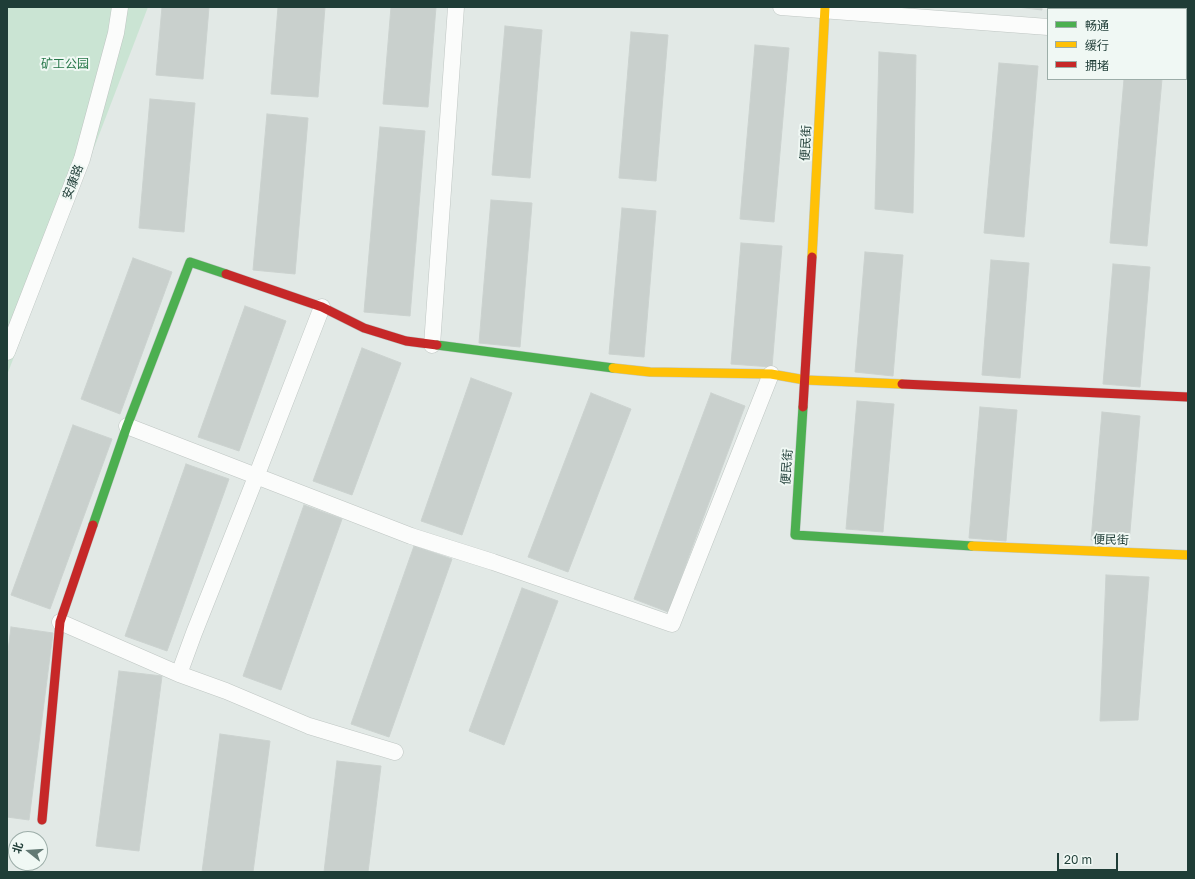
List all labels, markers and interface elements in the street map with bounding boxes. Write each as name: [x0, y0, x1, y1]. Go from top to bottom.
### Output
legend: [1047, 8, 1187, 80]
text: 畅通: [1085, 18, 1109, 33]
text: 缓行: [1085, 38, 1109, 53]
park label: 矿工公园: [41, 57, 89, 71]
text: 拥堵: [1085, 58, 1109, 73]
street label: 便民街: [798, 125, 814, 161]
street label: 安康路: [60, 163, 86, 201]
street label: 便民街: [779, 449, 795, 485]
street label: 便民街: [1093, 532, 1129, 548]
north arrow: [8, 831, 48, 871]
text: 北: [9, 840, 25, 855]
scale bar: [1059, 845, 1120, 871]
text: 20 m: [1064, 852, 1092, 867]

